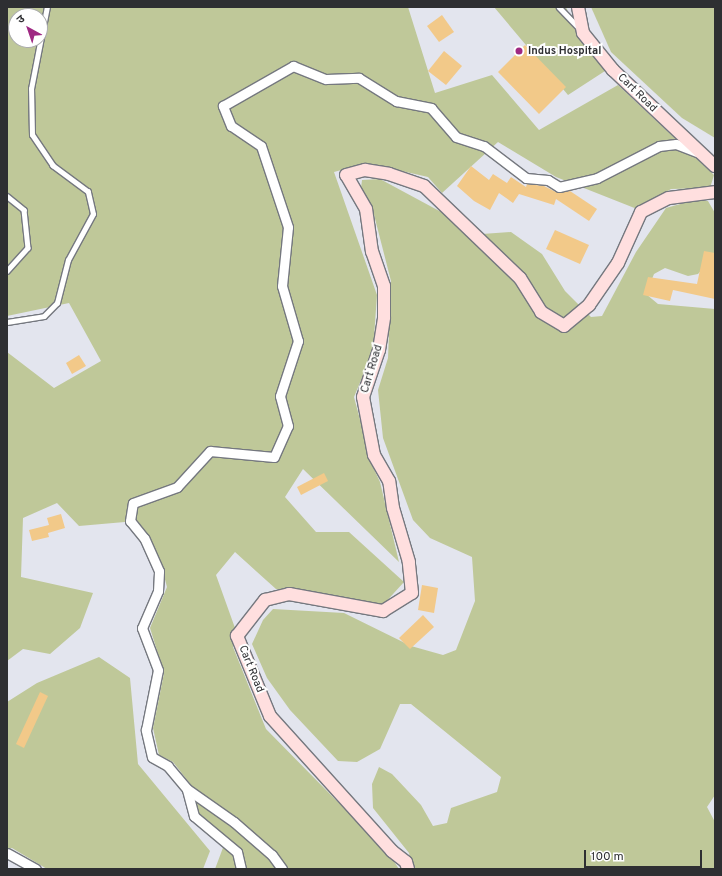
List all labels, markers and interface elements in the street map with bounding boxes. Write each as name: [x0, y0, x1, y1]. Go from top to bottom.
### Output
north arrow: [8, 8, 48, 48]
text: उ: [14, 12, 28, 27]
place label: Indus Hospital: [528, 44, 601, 58]
marker: Indus Hospital: [513, 45, 525, 57]
street label: Cart Road: [615, 71, 659, 115]
street label: Cart Road: [358, 343, 386, 395]
street label: Cart Road: [236, 643, 266, 695]
scale bar: [586, 842, 704, 868]
text: 100 m: [591, 849, 624, 865]

